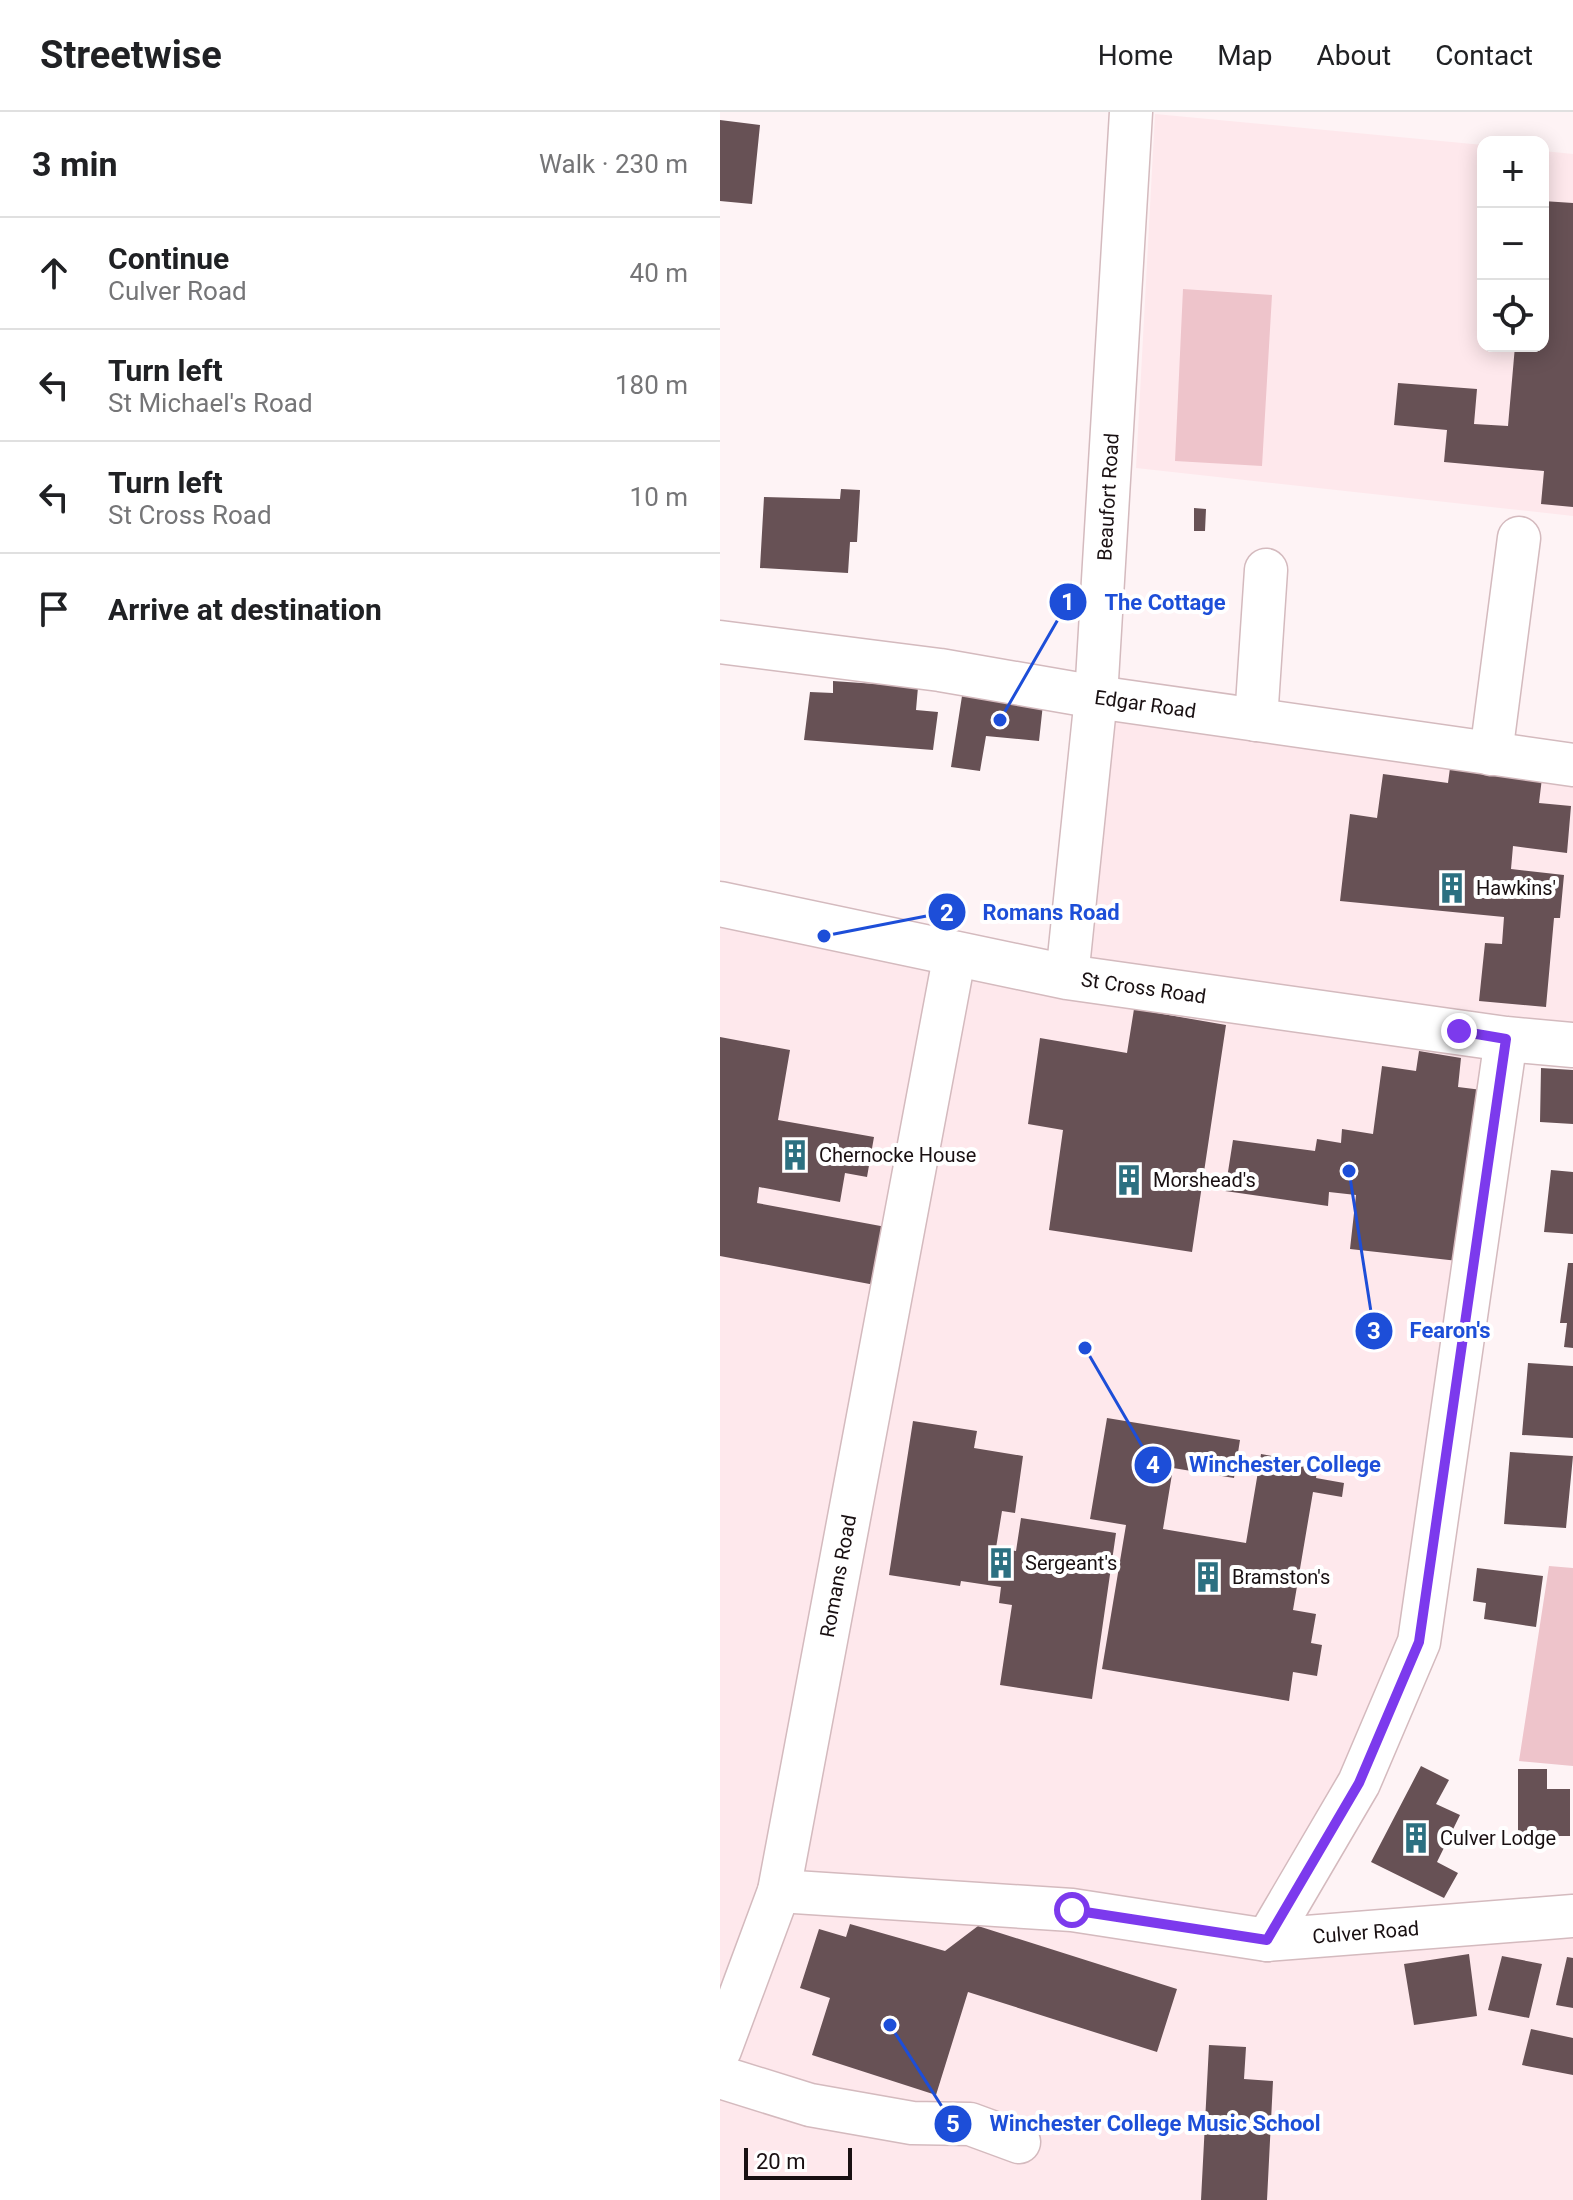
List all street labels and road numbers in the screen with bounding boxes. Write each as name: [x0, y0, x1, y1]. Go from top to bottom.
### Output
street label: Beaufort Road: [1092, 432, 1124, 561]
street label: Edgar Road: [1093, 685, 1198, 723]
street label: St Cross Road: [1080, 967, 1208, 1009]
street label: Romans Road: [815, 1513, 861, 1639]
street label: Culver Road: [1312, 1916, 1420, 1948]

